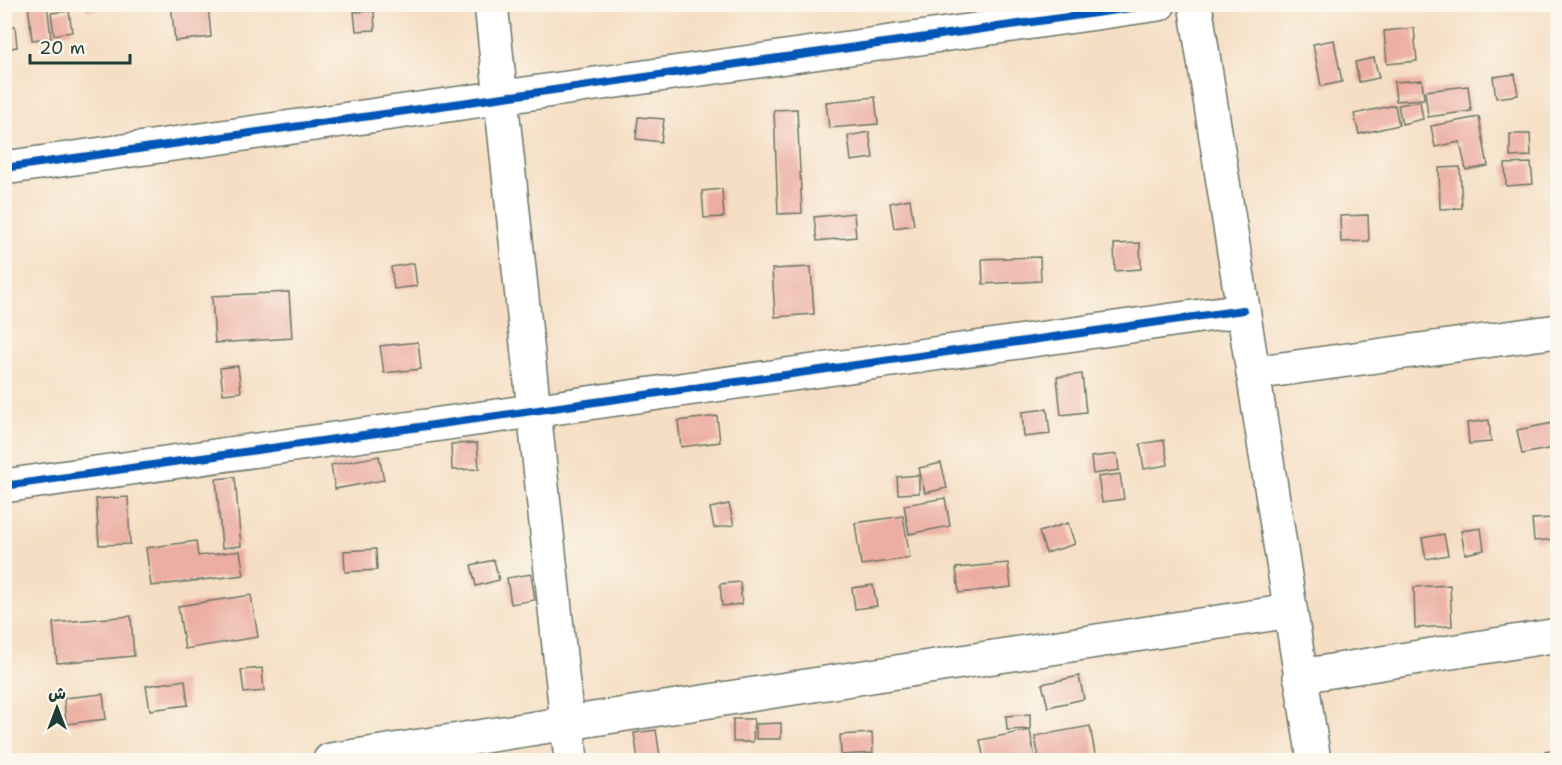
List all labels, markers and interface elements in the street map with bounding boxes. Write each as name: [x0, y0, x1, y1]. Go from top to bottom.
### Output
scale bar: [30, 27, 130, 65]
text: 20 m: [39, 36, 85, 60]
north arrow: [27, 678, 87, 738]
text: ش: [48, 683, 66, 704]

